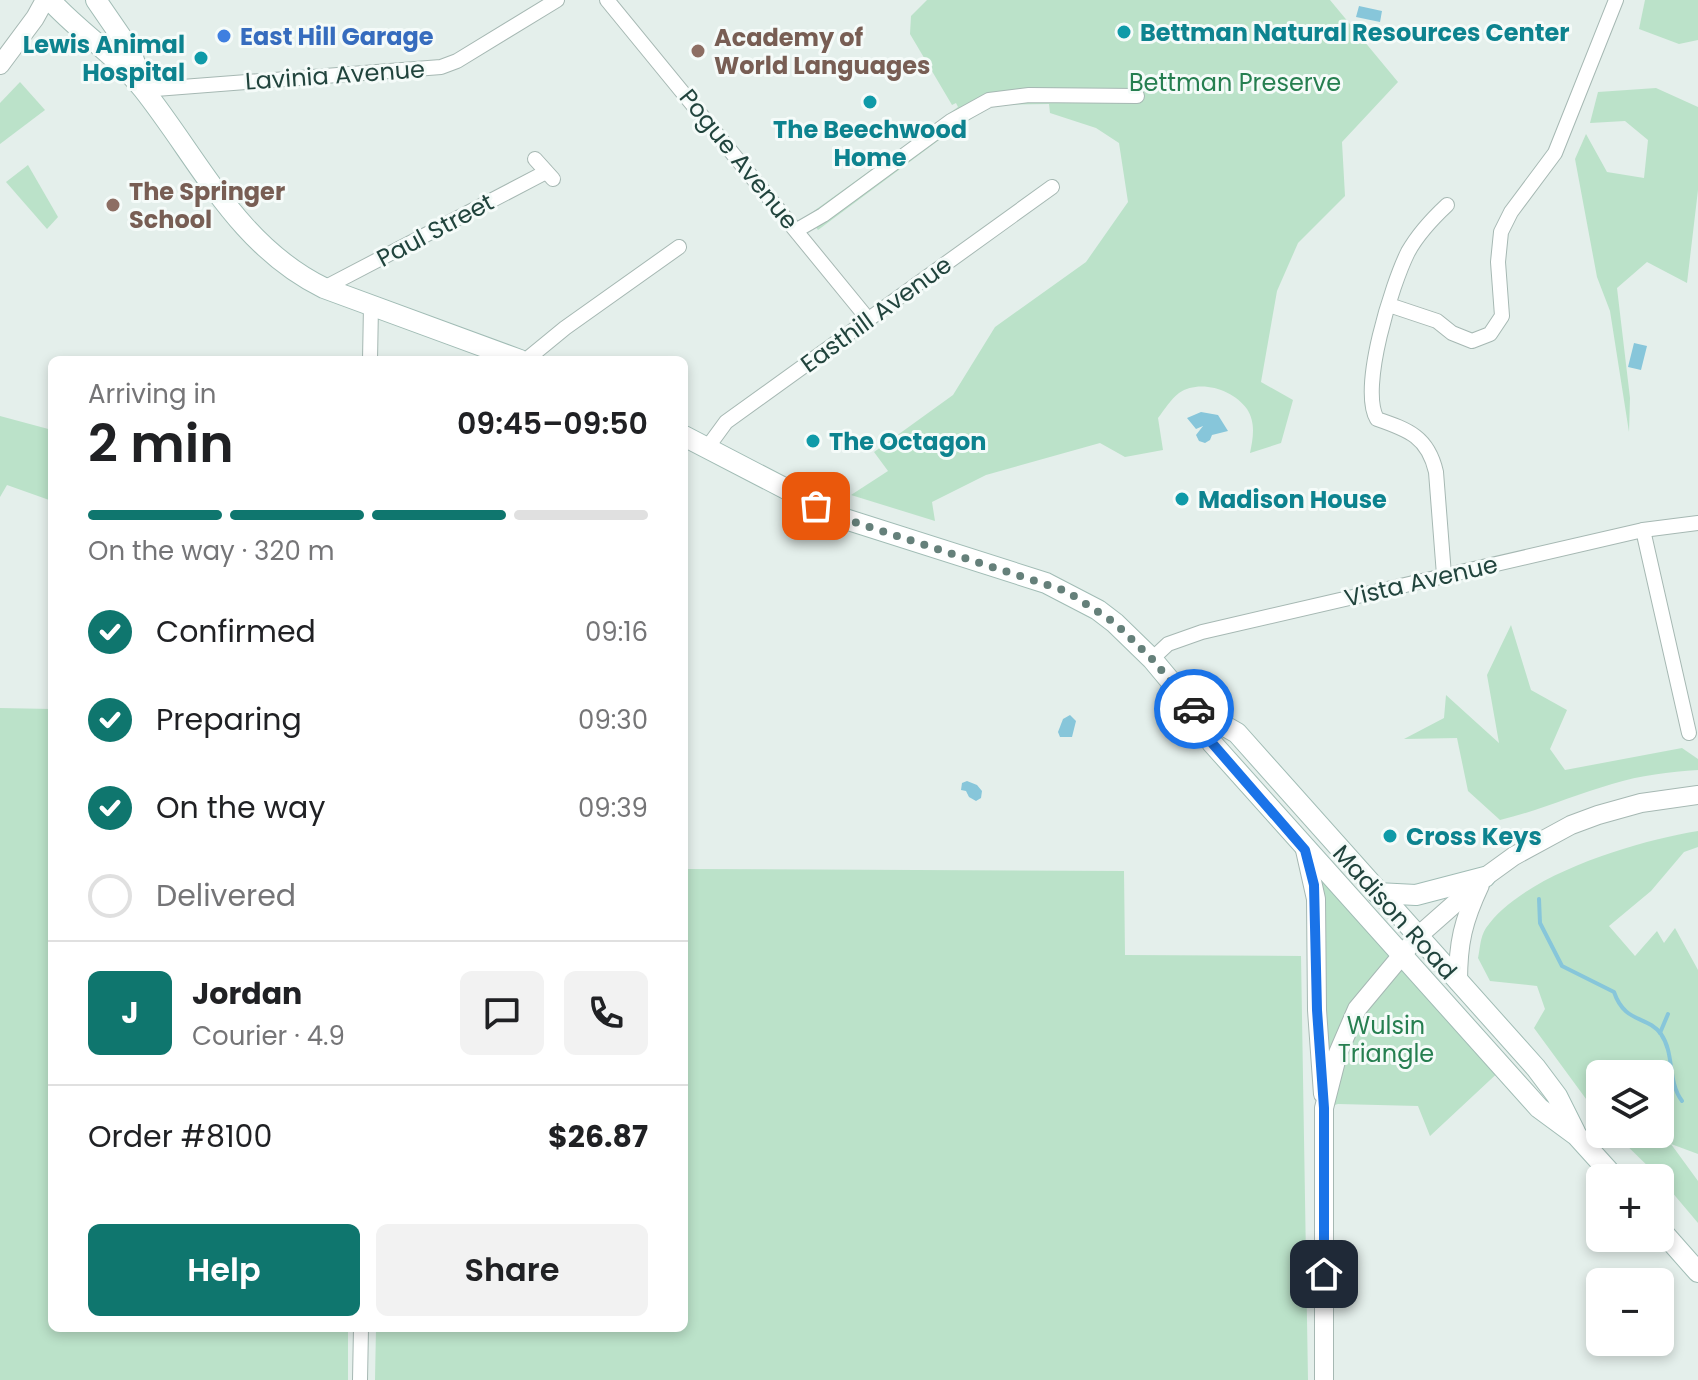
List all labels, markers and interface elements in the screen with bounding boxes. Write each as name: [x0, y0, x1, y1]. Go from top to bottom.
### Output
place label: Bettman Natural Resources Center: [1140, 16, 1569, 49]
place label: East Hill Garage: [240, 20, 434, 53]
place label: Academy of World Languages: [714, 21, 930, 82]
marker: Bettman Natural Resources Center: [1115, 23, 1133, 41]
marker: East Hill Garage: [215, 27, 233, 45]
place label: Lewis Animal Hospital: [23, 28, 185, 89]
marker: Academy of World Languages: [689, 42, 707, 60]
marker: Lewis Animal Hospital: [192, 49, 210, 67]
street label: Lavinia Avenue: [244, 52, 426, 98]
park label: Bettman Preserve: [1129, 66, 1341, 99]
street label: Pogue Avenue: [672, 82, 806, 236]
marker: The Beechwood Home: [861, 93, 879, 111]
place label: The Beechwood Home: [773, 113, 967, 174]
place label: The Springer School: [129, 175, 285, 236]
street label: Paul Street: [371, 185, 499, 275]
marker: The Springer School: [104, 196, 122, 214]
street label: Easthill Avenue: [794, 248, 958, 380]
text: Arriving in: [88, 376, 217, 412]
text: 09:45–09:50: [457, 402, 648, 445]
text: 2 min: [88, 407, 234, 480]
place label: The Octagon: [829, 425, 986, 458]
marker: The Octagon: [804, 432, 822, 450]
pin: [782, 472, 850, 540]
place label: Madison House: [1198, 483, 1387, 516]
icon: bag: [794, 484, 838, 528]
marker: Madison House: [1173, 490, 1191, 508]
text: On the way · 320 m: [88, 533, 334, 569]
street label: Vista Avenue: [1341, 547, 1501, 615]
icon: check: [88, 610, 132, 654]
text: Confirmed: [156, 610, 316, 653]
text: 09:16: [585, 614, 648, 650]
courier: [1154, 669, 1234, 749]
icon: car: [1172, 687, 1216, 731]
icon: check: [88, 698, 132, 742]
text: Preparing: [156, 698, 302, 741]
text: 09:30: [578, 702, 648, 738]
icon: check: [88, 786, 132, 830]
text: On the way: [156, 786, 325, 829]
text: 09:39: [578, 790, 648, 826]
place label: Cross Keys: [1406, 820, 1542, 853]
marker: Cross Keys: [1381, 827, 1399, 845]
street label: Madison Road: [1326, 837, 1464, 987]
text: Delivered: [156, 874, 296, 917]
button: chat: [460, 971, 544, 1055]
button: phone: [564, 971, 648, 1055]
text: Jordan: [192, 972, 302, 1015]
text: J: [121, 991, 139, 1034]
park label: Wulsin Triangle: [1338, 1009, 1434, 1070]
text: Courier · 4.9: [192, 1018, 345, 1054]
map controls: [1586, 1060, 1674, 1356]
button: layers: [1586, 1060, 1674, 1148]
text: Order #8100: [88, 1115, 272, 1158]
text: $26.87: [548, 1115, 648, 1158]
button: +: [1586, 1164, 1674, 1252]
button: Help: [88, 1224, 360, 1316]
button: Share: [376, 1224, 648, 1316]
pin: [1290, 1240, 1358, 1308]
icon: home: [1302, 1252, 1346, 1296]
button: −: [1586, 1268, 1674, 1356]

